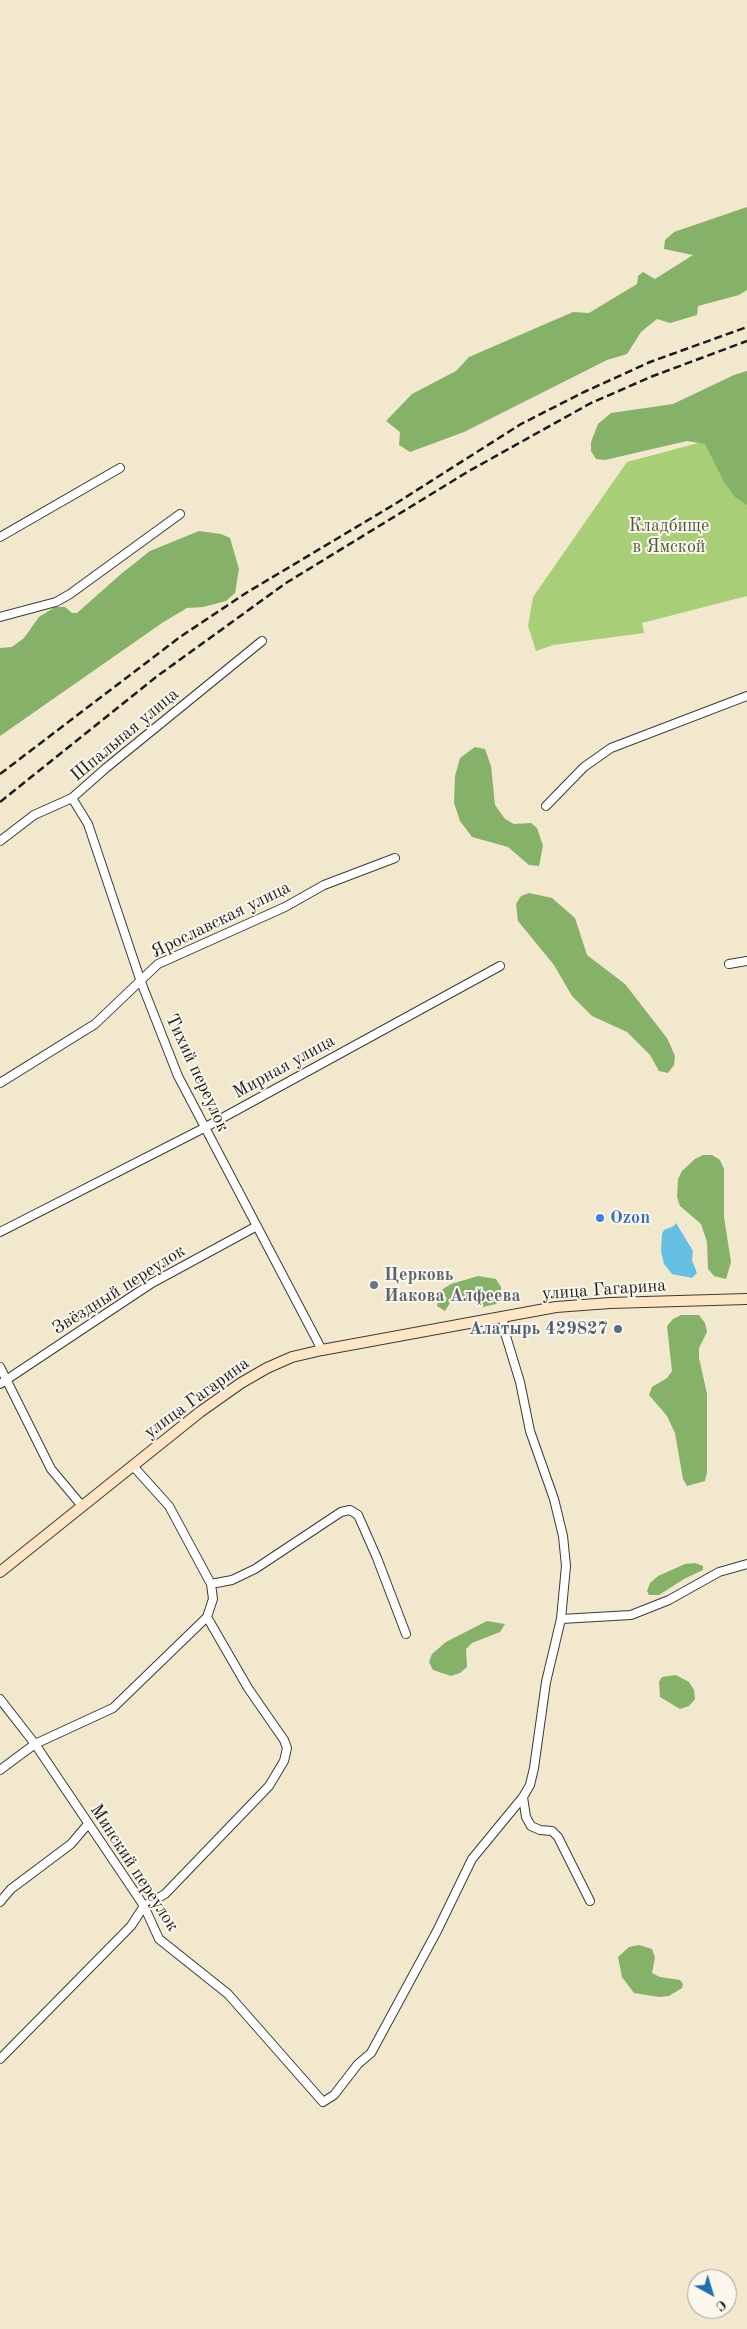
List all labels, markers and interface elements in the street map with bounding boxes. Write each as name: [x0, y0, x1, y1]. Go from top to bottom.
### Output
park label: Кладбище в Ямской: [629, 515, 709, 558]
street label: Шпальная улица: [67, 684, 183, 786]
street label: Ярославская улица: [148, 877, 294, 963]
street label: Тихий переулок: [160, 1011, 234, 1135]
street label: Мирная улица: [229, 1030, 339, 1104]
place label: Ozon: [610, 1207, 650, 1229]
marker: Ozon: [594, 1212, 606, 1224]
street label: Звёздный переулок: [49, 1240, 189, 1340]
place label: Церковь Иакова Алфеева: [384, 1264, 521, 1306]
street label: улица Гагарина: [541, 1275, 667, 1305]
marker: Церковь Иакова Алфеева: [368, 1279, 380, 1291]
place label: Алатырь 429827: [469, 1318, 608, 1340]
marker: Алатырь 429827: [612, 1323, 624, 1335]
street label: улица Гагарина: [140, 1353, 254, 1443]
street label: Минский переулок: [85, 1800, 183, 1936]
north arrow: [687, 2269, 737, 2319]
text: С: [713, 2297, 729, 2313]

